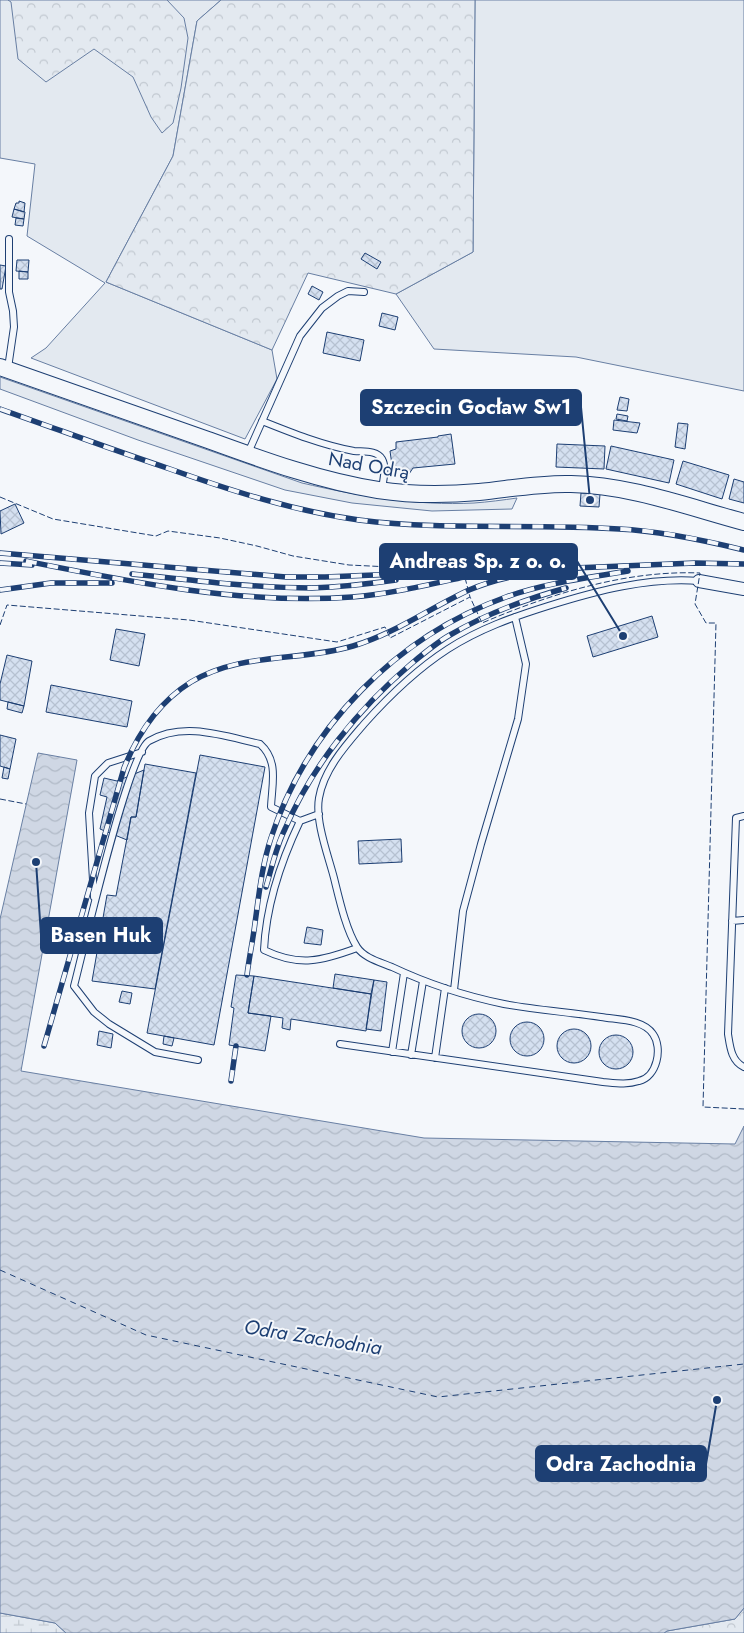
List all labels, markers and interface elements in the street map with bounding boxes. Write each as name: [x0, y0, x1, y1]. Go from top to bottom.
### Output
callout: Szczecin Gocław Sw1: [361, 390, 581, 425]
text: Szczecin Gocław Sw1: [371, 393, 571, 422]
street label: Nad Odrą: [326, 445, 412, 486]
callout: Andreas Sp. z o. o.: [380, 544, 577, 579]
text: Andreas Sp. z o. o.: [388, 547, 567, 576]
callout: Basen Huk: [41, 918, 162, 953]
text: Basen Huk: [51, 921, 152, 950]
water label: Odra Zachodnia: [242, 1312, 384, 1363]
callout: Odra Zachodnia: [536, 1446, 706, 1481]
text: Odra Zachodnia: [546, 1450, 696, 1479]

